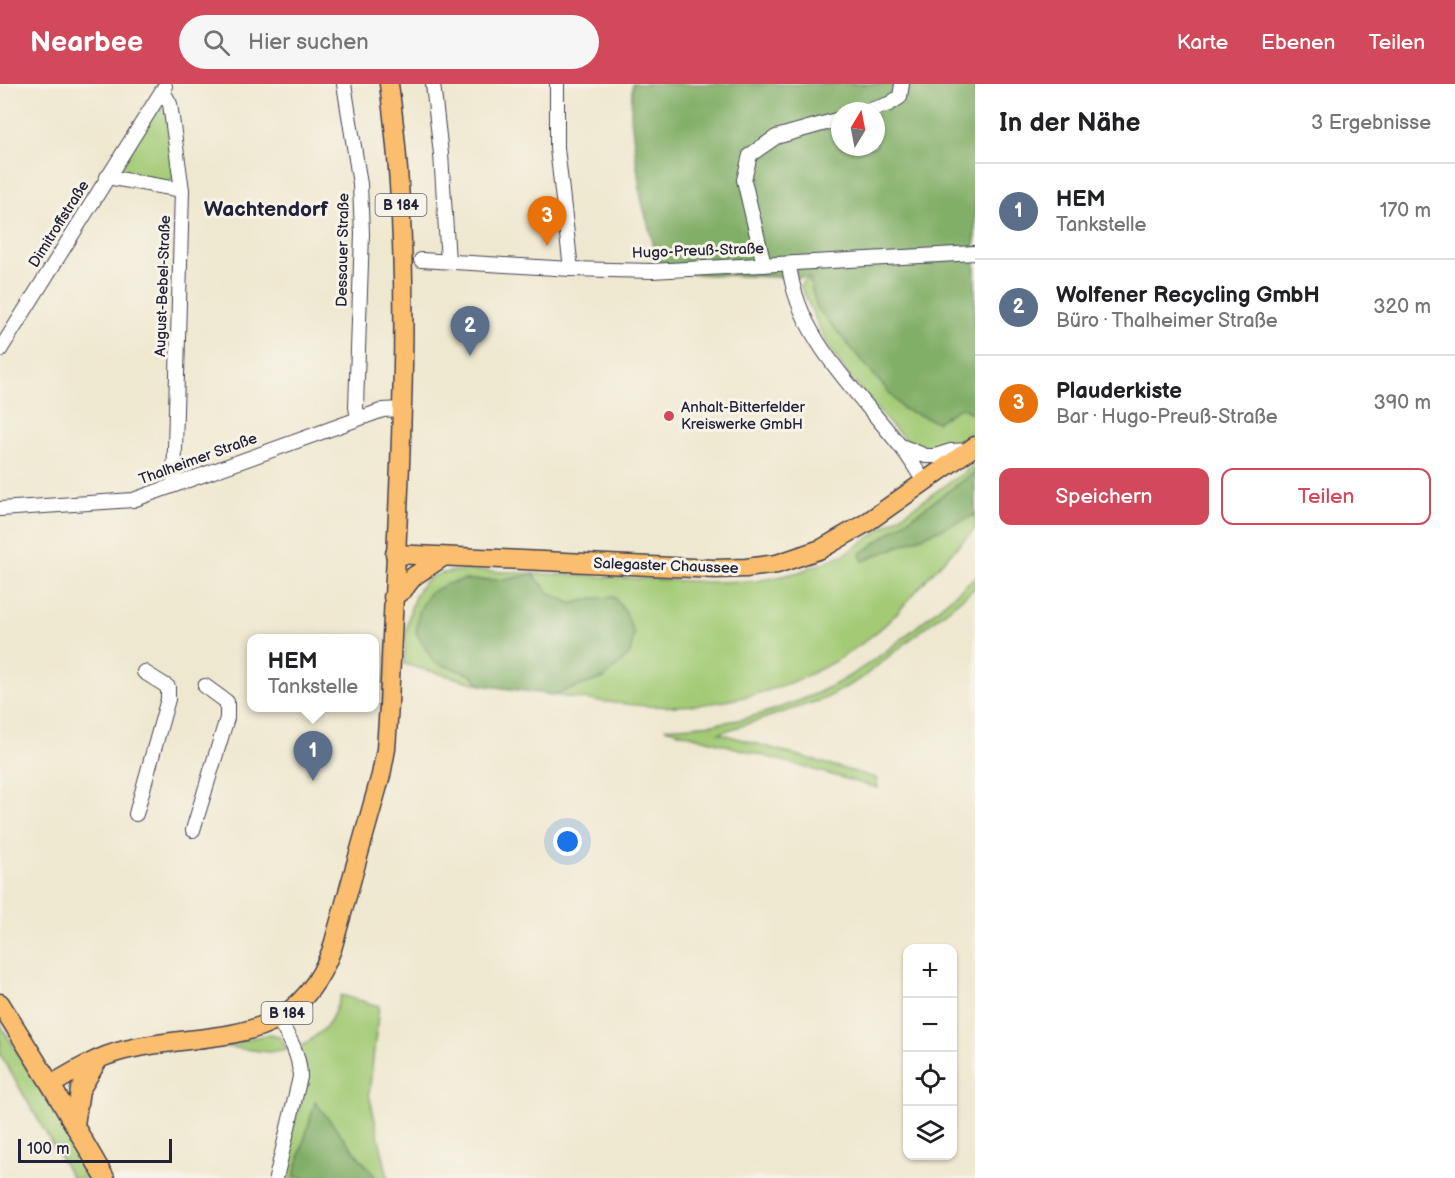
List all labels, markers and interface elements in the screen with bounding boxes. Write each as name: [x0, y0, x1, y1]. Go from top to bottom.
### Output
search box: [179, 15, 599, 69]
text: Nearbee: [30, 26, 143, 59]
icon: search: [200, 26, 233, 59]
text: Hier suchen: [248, 29, 369, 56]
text: Karte: [1177, 30, 1228, 55]
text: Ebenen: [1261, 30, 1335, 55]
text: Teilen: [1368, 30, 1425, 55]
north arrow: [831, 102, 885, 156]
text: In der Nähe: [999, 108, 1141, 139]
text: 3 Ergebnisse: [1311, 111, 1431, 135]
street label: Dimitroffstraße: [25, 177, 93, 271]
text: HEM: [1056, 186, 1106, 213]
street label: Dessauer Straße: [333, 193, 353, 307]
road number: B 184: [376, 194, 426, 216]
pin: 3: [528, 196, 566, 246]
district label: Wachtendorf: [204, 197, 329, 222]
text: 1: [1014, 199, 1023, 223]
text: 170 m: [1380, 199, 1431, 223]
text: Tankstelle: [1056, 213, 1146, 237]
street label: August-Bebel-Straße: [151, 215, 175, 357]
street label: Hugo-Preuß-Straße: [632, 239, 765, 263]
text: Wolfener Recycling GmbH: [1056, 282, 1320, 309]
text: 2: [1013, 295, 1024, 319]
text: 320 m: [1373, 295, 1431, 319]
pin: 2: [450, 306, 490, 356]
text: Büro · Thalheimer Straße: [1056, 309, 1278, 333]
text: Plauderkiste: [1056, 378, 1182, 405]
text: 3: [1013, 391, 1024, 415]
text: 390 m: [1373, 391, 1431, 415]
place label: Anhalt-Bitterfelder Kreiswerke GmbH: [681, 398, 805, 434]
text: Bar · Hugo-Preuß-Straße: [1056, 405, 1278, 429]
marker: Anhalt-Bitterfelder Kreiswerke GmbH: [662, 409, 676, 423]
street label: Thalheimer Straße: [136, 429, 260, 489]
button: Speichern: [999, 468, 1209, 525]
button: Teilen: [1221, 468, 1431, 525]
street label: Salegaster Chaussee: [593, 554, 739, 578]
popup: [247, 634, 379, 712]
text: HEM: [268, 648, 317, 675]
text: Tankstelle: [268, 675, 358, 699]
pin: 1: [294, 732, 332, 781]
your location: [553, 827, 582, 856]
map controls: [903, 944, 957, 1160]
button: +: [903, 944, 957, 998]
button: −: [903, 998, 957, 1052]
road number: B 184: [262, 1002, 312, 1024]
button: locate: [903, 1052, 957, 1106]
button: layers: [903, 1106, 957, 1160]
scale bar: [18, 1136, 172, 1164]
text: 100 m: [27, 1140, 70, 1159]

